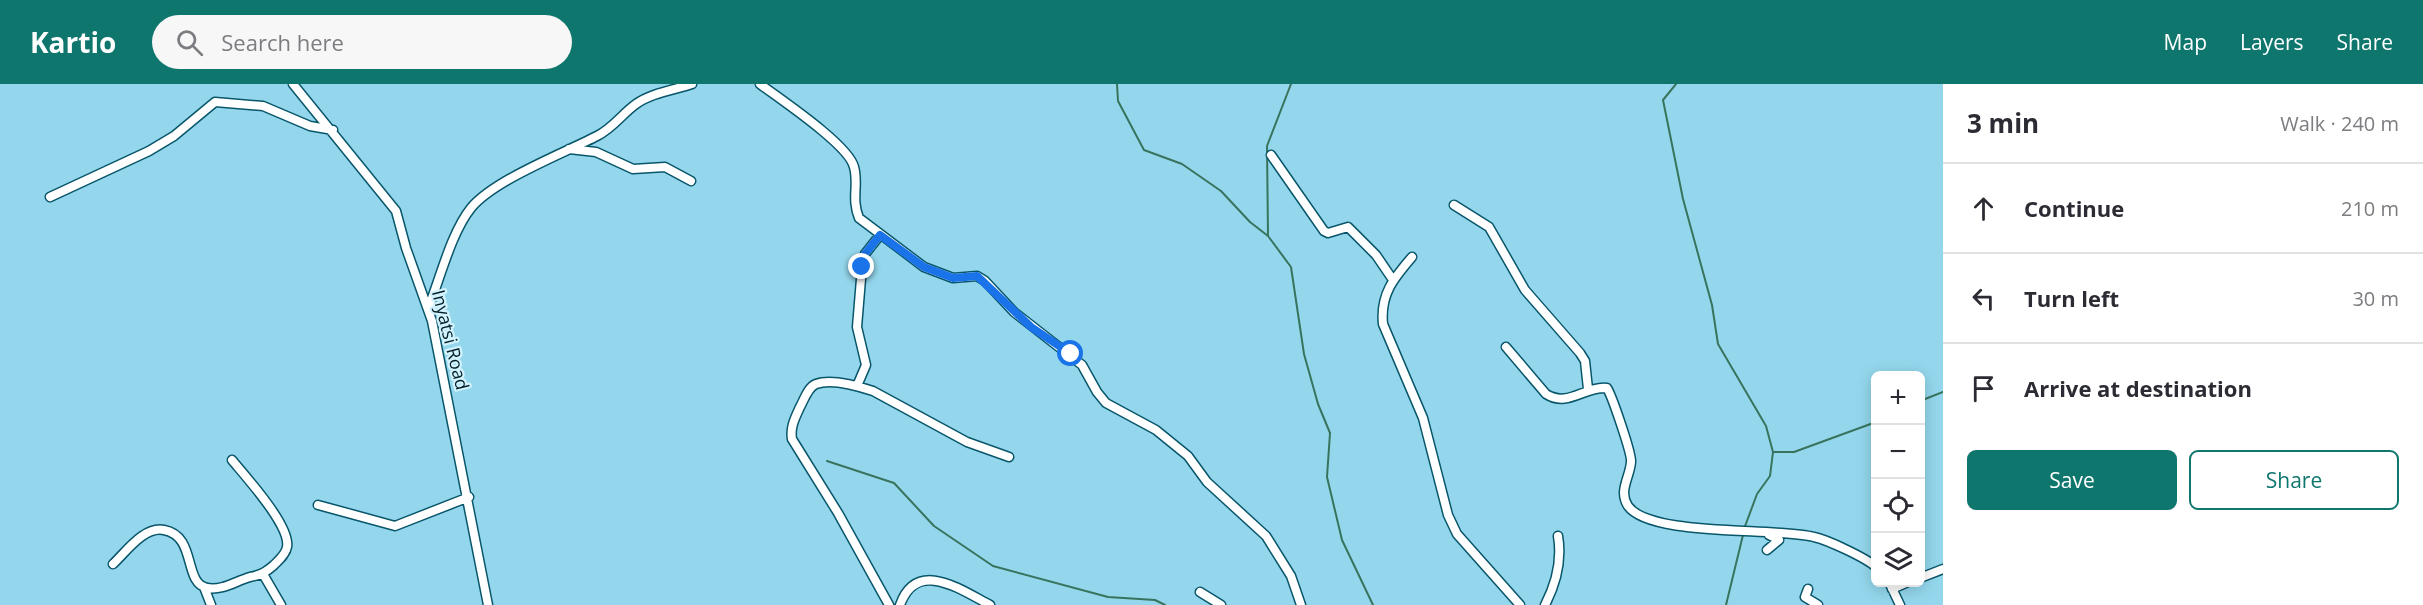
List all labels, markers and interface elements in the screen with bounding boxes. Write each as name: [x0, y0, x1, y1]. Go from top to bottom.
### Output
search box: [152, 15, 572, 69]
text: Kartio: [30, 23, 116, 61]
icon: search: [173, 26, 206, 59]
text: Search here: [221, 27, 344, 57]
text: Map: [2164, 28, 2207, 56]
text: Layers: [2240, 28, 2304, 56]
text: Share: [2337, 28, 2393, 56]
text: 3 min: [1967, 105, 2039, 141]
text: Walk · 240 m: [2280, 110, 2399, 137]
icon: ahead: [1967, 192, 2000, 225]
text: Continue: [2024, 193, 2124, 223]
text: 210 m: [2341, 195, 2399, 222]
route end: [848, 253, 874, 279]
icon: left: [1967, 282, 2000, 315]
text: Turn left: [2024, 283, 2119, 313]
text: 30 m: [2352, 285, 2399, 312]
street label: Inyatsi Road: [427, 287, 475, 392]
route start: [1057, 340, 1083, 366]
map controls: [1871, 371, 1925, 587]
button: +: [1871, 371, 1925, 425]
icon: arrive: [1967, 372, 2000, 405]
text: Arrive at destination: [2024, 373, 2252, 403]
button: −: [1871, 425, 1925, 479]
button: Save: [1967, 450, 2177, 510]
button: Share: [2189, 450, 2399, 510]
button: locate: [1871, 479, 1925, 533]
button: layers: [1871, 533, 1925, 587]

